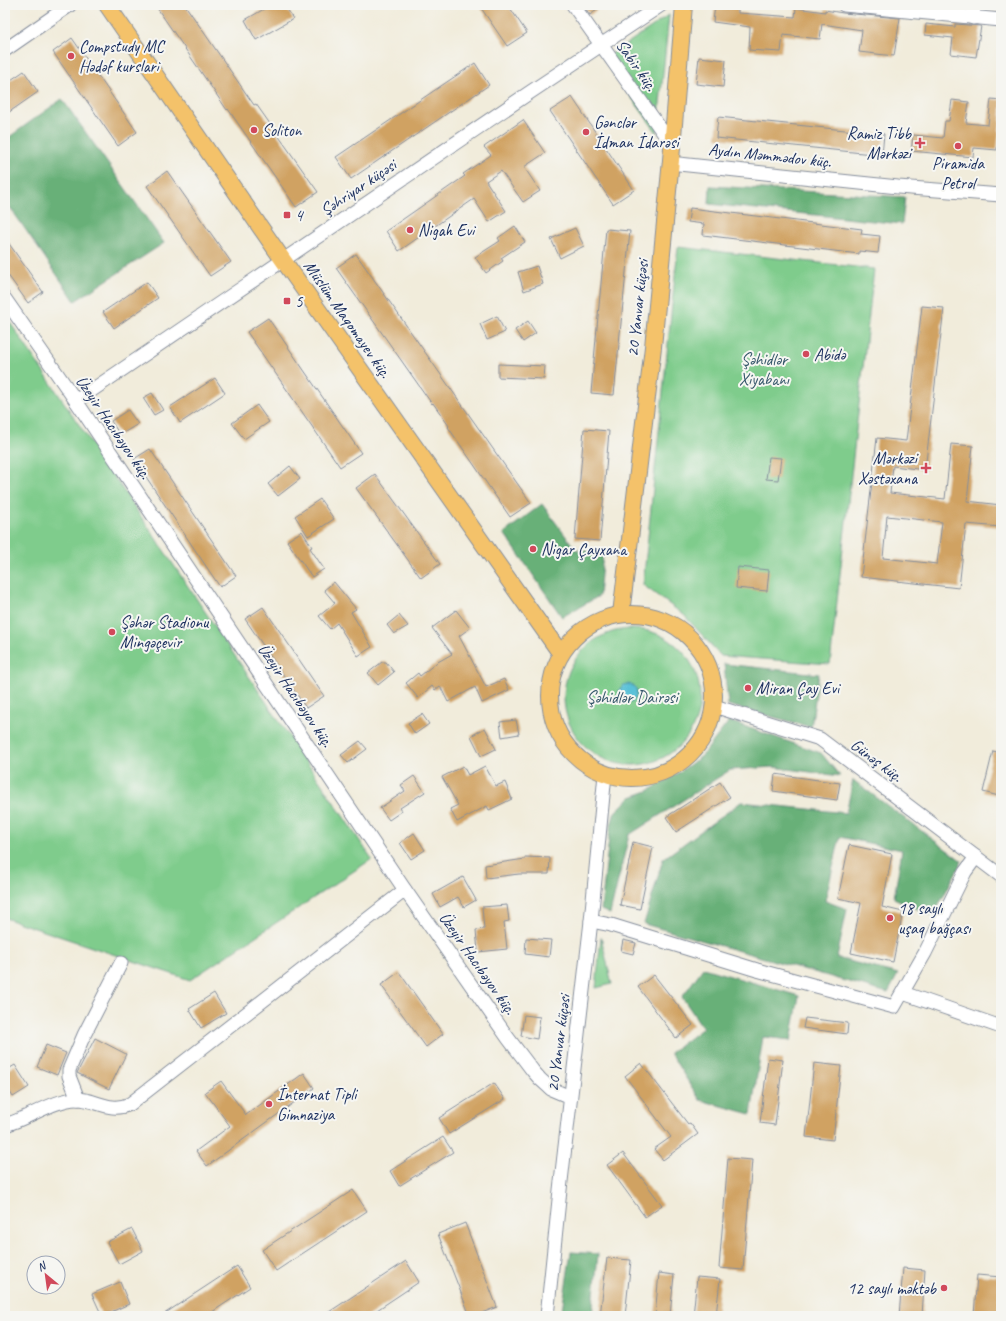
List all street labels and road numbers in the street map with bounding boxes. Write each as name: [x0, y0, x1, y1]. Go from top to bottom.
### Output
street label: Sabir küç.: [611, 35, 662, 96]
street label: Aydın Məmmədov küç.: [708, 139, 833, 172]
street label: Şəhriyar küçəsi: [316, 153, 402, 220]
street label: Müslüm Maqomayev küç.: [299, 256, 396, 383]
street label: 20 Yanvar küçəsi: [622, 257, 653, 358]
street label: Üzeyir Hacıbəyov küç.: [71, 371, 156, 484]
street label: Üzeyir Hacıbəyov küç.: [253, 639, 338, 752]
street label: Günəş küç.: [847, 734, 907, 787]
street label: Üzeyir Hacıbəyov küç.: [434, 908, 521, 1019]
street label: 20 Yanvar küçəsi: [542, 992, 575, 1093]

